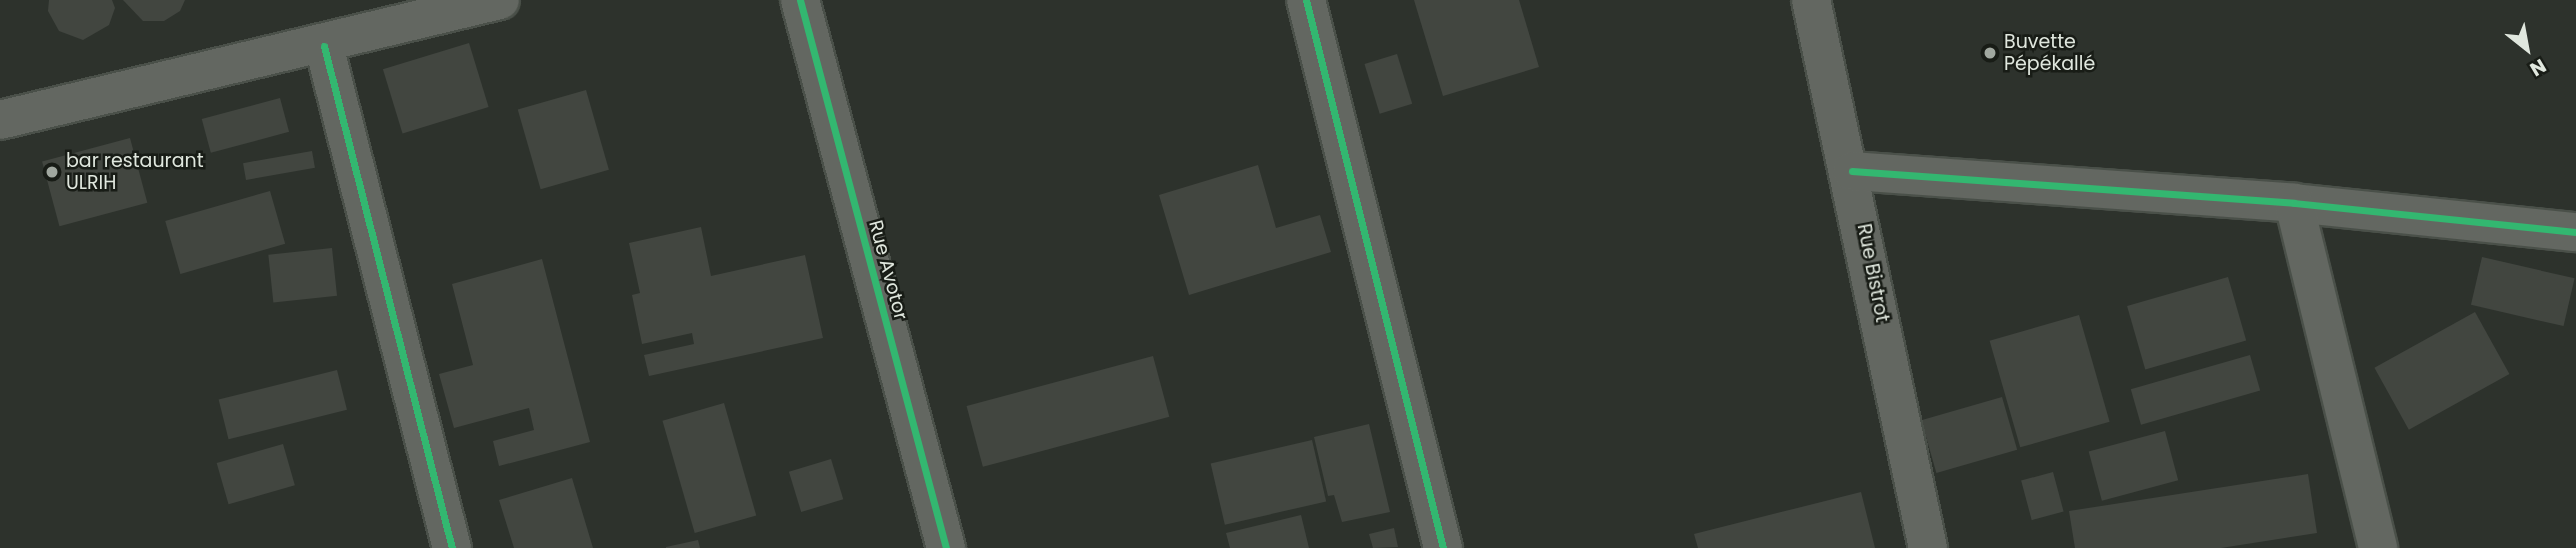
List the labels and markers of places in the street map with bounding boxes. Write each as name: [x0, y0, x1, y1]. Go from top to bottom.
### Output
place label: Buvette Pépékallé: [2004, 31, 2095, 75]
marker: Buvette Pépékallé: [1982, 45, 1998, 61]
place label: bar restaurant ULRIH: [66, 150, 204, 194]
marker: bar restaurant ULRIH: [44, 164, 60, 180]

